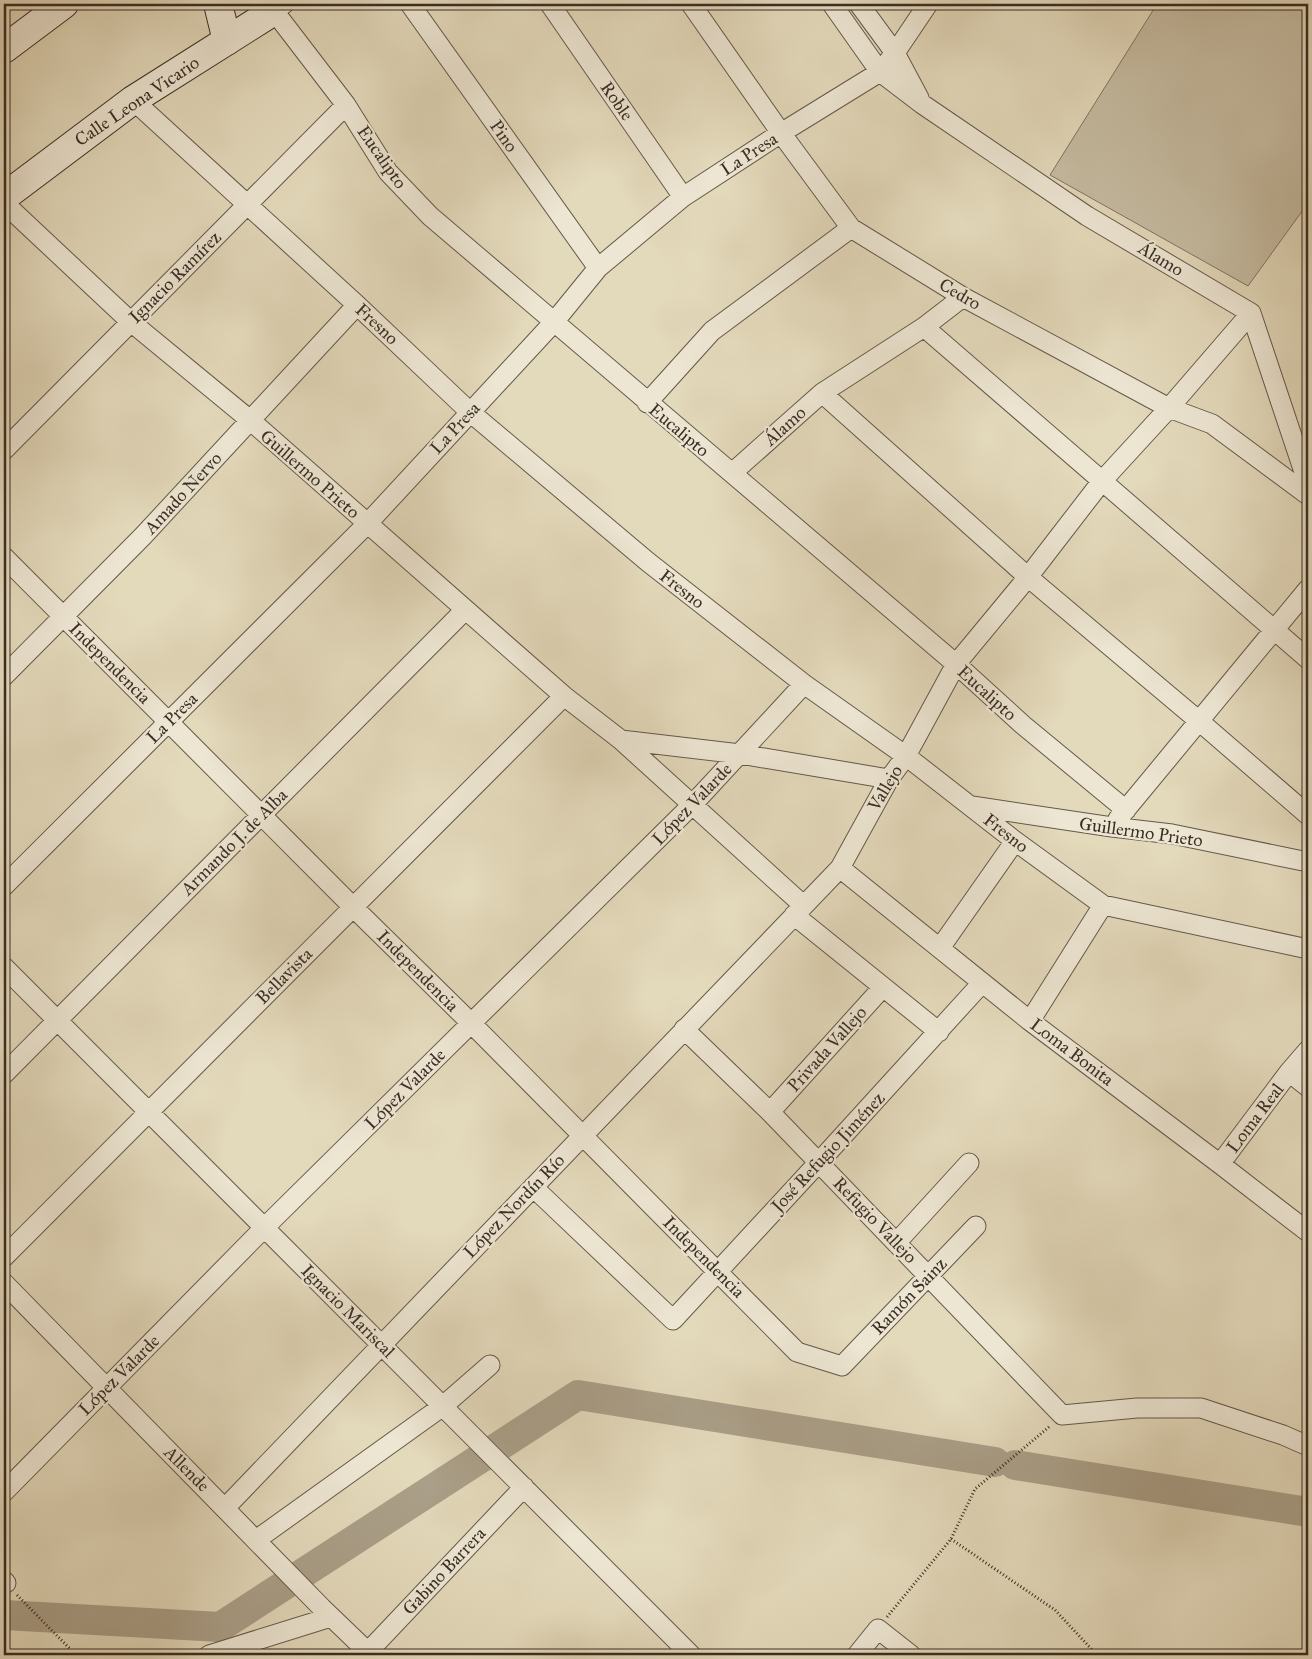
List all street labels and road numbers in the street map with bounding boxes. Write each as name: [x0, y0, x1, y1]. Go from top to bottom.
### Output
street label: Calle Leona Vicario: [71, 51, 203, 151]
street label: Roble: [596, 77, 638, 125]
street label: Pino: [485, 116, 523, 156]
street label: Eucalipto: [352, 121, 412, 193]
street label: La Presa: [716, 127, 782, 180]
street label: Ignacio Ramírez: [124, 226, 226, 328]
street label: Álamo: [1134, 235, 1189, 281]
street label: Cedro: [935, 273, 985, 315]
street label: Fresno: [351, 299, 403, 349]
street label: La Presa: [425, 397, 485, 459]
street label: Eucalipto: [644, 398, 714, 462]
street label: Álamo: [757, 400, 811, 451]
street label: Guillermo Prieto: [256, 425, 364, 523]
street label: Amado Nervo: [139, 447, 227, 539]
street label: Fresno: [655, 565, 709, 613]
street label: Independencia: [65, 618, 156, 709]
street label: Eucalipto: [953, 661, 1021, 725]
street label: La Presa: [142, 688, 202, 748]
street label: López Valarde: [647, 758, 737, 850]
street label: Vallejo: [862, 761, 907, 816]
street label: Armando J. de Alba: [175, 784, 293, 901]
street label: Fresno: [979, 809, 1033, 857]
street label: Guillermo Prieto: [1078, 812, 1204, 852]
street label: Independencia: [373, 926, 464, 1017]
street label: Bellavista: [251, 943, 317, 1009]
street label: Privada Vallejo: [783, 1002, 871, 1096]
street label: Loma Bonita: [1026, 1014, 1118, 1091]
street label: López Valarde: [360, 1044, 450, 1134]
street label: Loma Real: [1222, 1079, 1288, 1157]
street label: José Refugio Jiménez: [765, 1087, 890, 1219]
street label: López Nordín Río: [459, 1149, 569, 1263]
street label: Refugio Vallejo: [828, 1172, 922, 1268]
street label: Independencia: [659, 1212, 750, 1303]
street label: Ramón Sainz: [867, 1253, 951, 1339]
street label: Ignacio Mariscal: [296, 1260, 399, 1363]
street label: López Valarde: [74, 1330, 164, 1420]
street label: Allende: [159, 1441, 214, 1496]
street label: Gabino Barrera: [398, 1522, 490, 1619]

